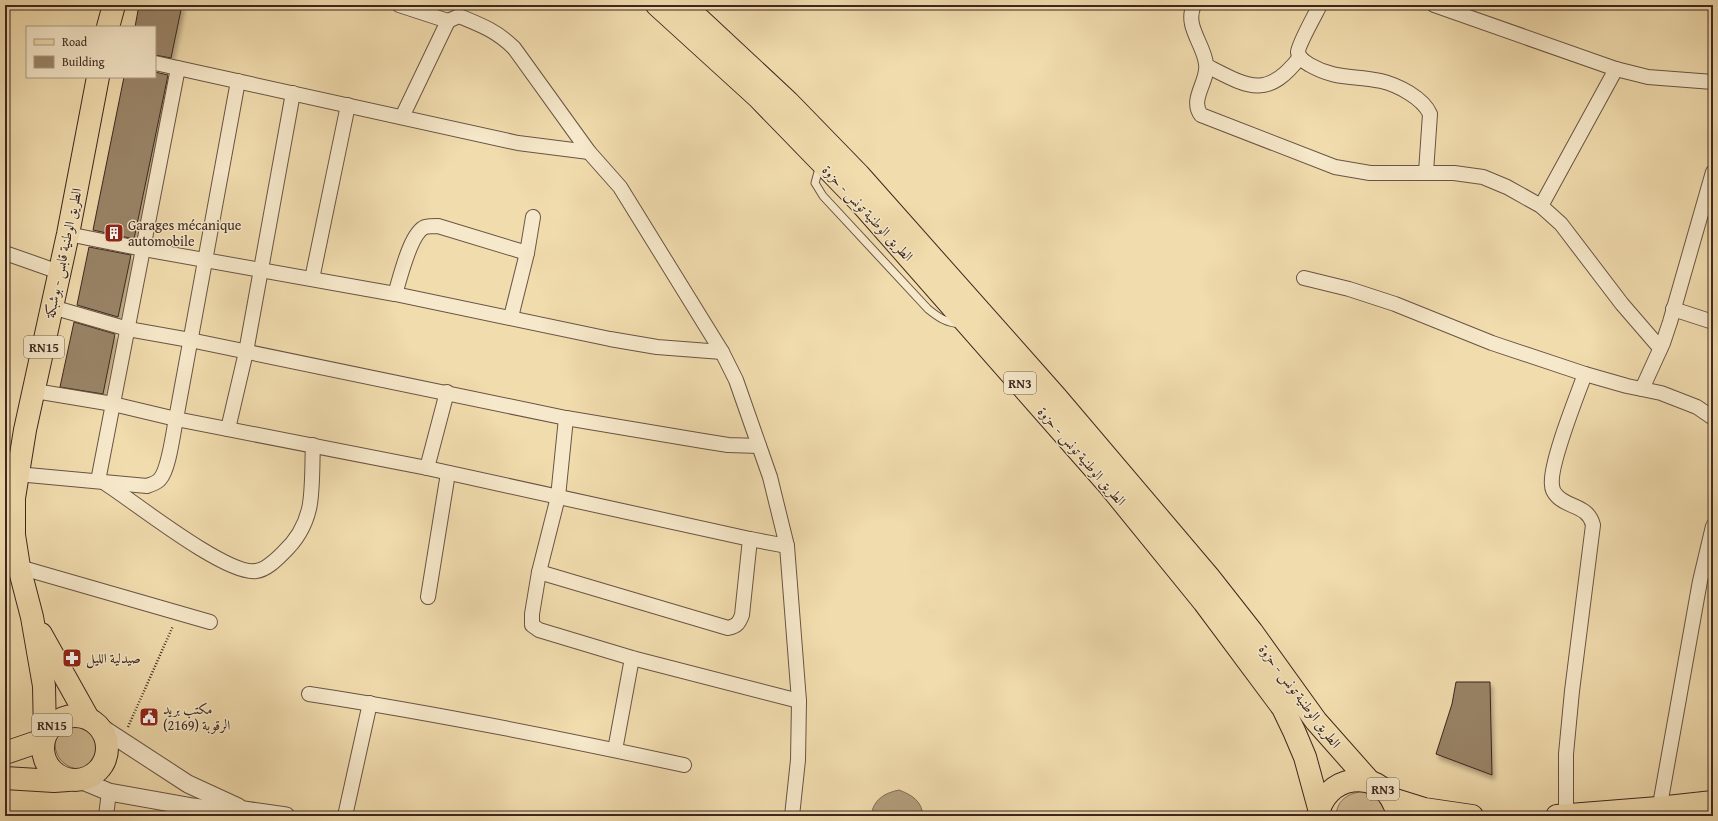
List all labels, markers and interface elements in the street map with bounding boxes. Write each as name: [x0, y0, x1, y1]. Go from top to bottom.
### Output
legend: [26, 26, 156, 78]
text: Road: [62, 33, 88, 50]
text: Building: [62, 53, 105, 70]
street label: الطريق الوطنية تونس - حزوة: [818, 160, 918, 266]
street label: الطريق الوطنية قابس - بوشبكة: [39, 186, 87, 321]
place label: Garages mécanique automobile: [128, 215, 242, 251]
building icon: Garages mécanique automobile: [103, 222, 125, 244]
road number: RN15: [24, 336, 64, 358]
road number: RN3: [1004, 372, 1036, 394]
street label: الطريق الوطنية تونس - حزوة: [1033, 402, 1131, 510]
street label: الطريق الوطنية تونس - حزوة: [1254, 640, 1346, 752]
pharmacy icon: صيدلية الليل: [61, 647, 83, 669]
place label: صيدلية الليل: [86, 648, 141, 669]
place label: مكتب بريد الرقوبة (2169): [163, 699, 230, 735]
public building icon: مكتب بريد الرقوبة (2169): [138, 706, 160, 728]
road number: RN15: [32, 714, 72, 736]
road number: RN3: [1367, 778, 1399, 800]

